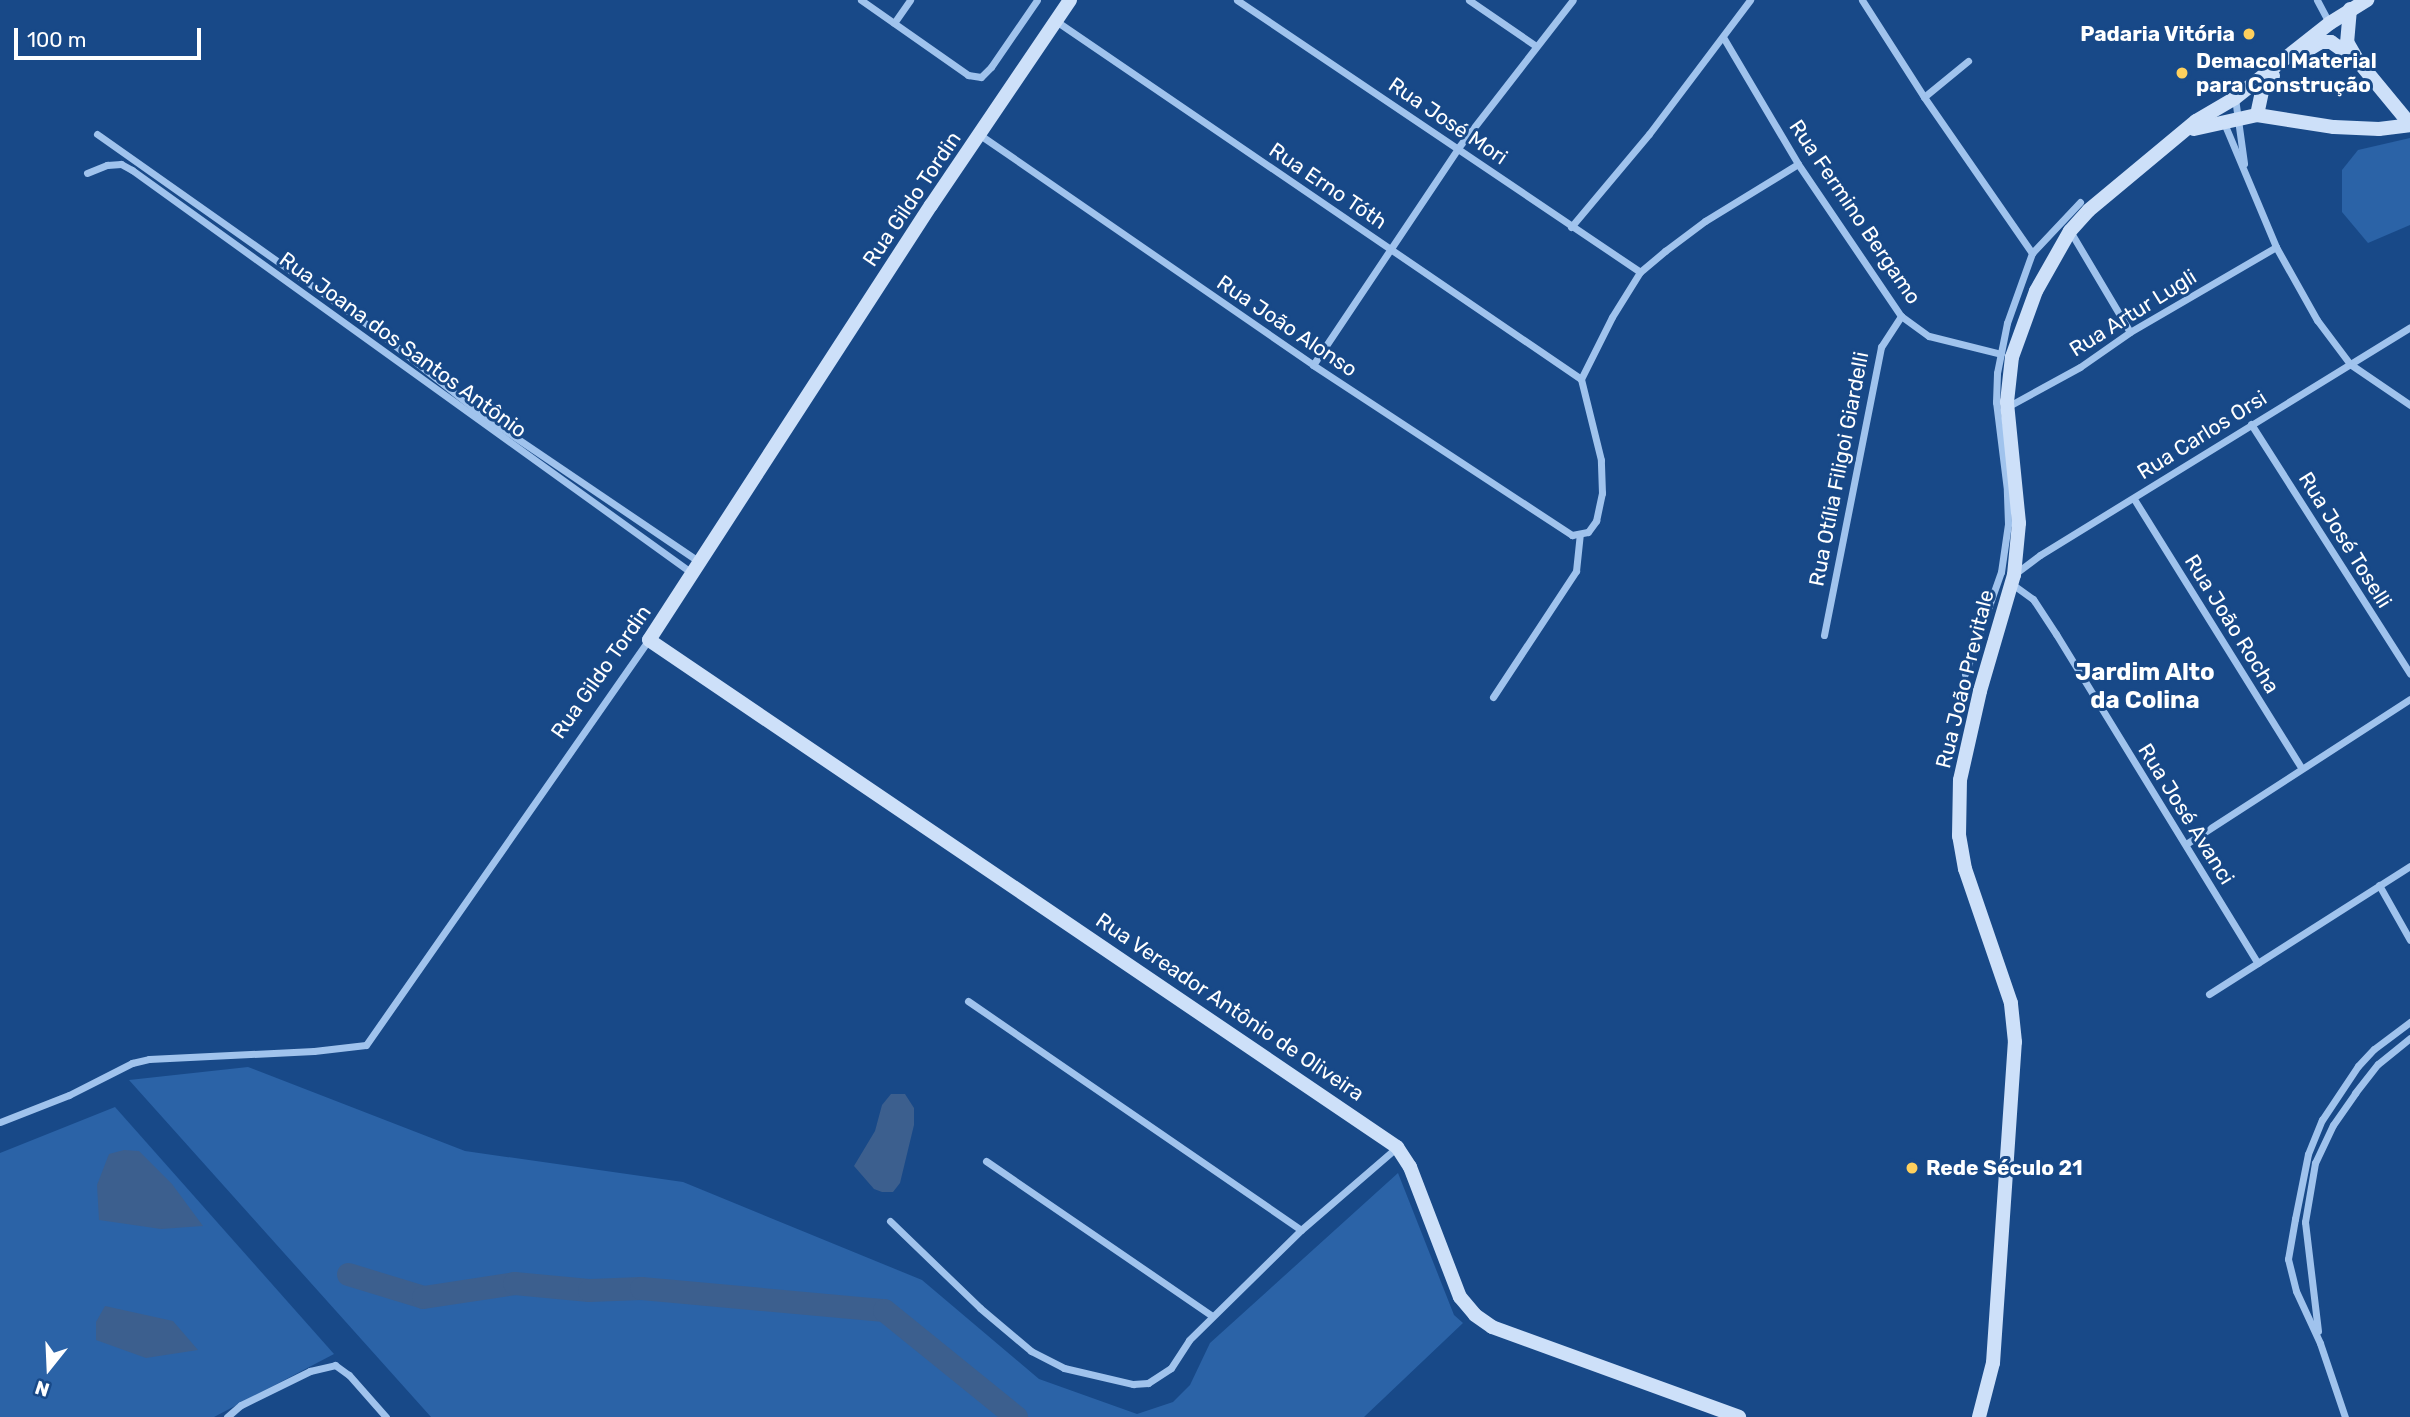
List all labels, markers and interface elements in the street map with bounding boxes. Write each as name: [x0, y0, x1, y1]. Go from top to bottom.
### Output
scale bar: [18, 14, 205, 58]
place label: Padaria Vitória: [2080, 21, 2235, 47]
marker: Padaria Vitória: [2241, 26, 2257, 42]
text: 100 m: [27, 27, 86, 52]
place label: Demacol Material para Construção: [2196, 48, 2377, 98]
marker: Demacol Material para Construção: [2174, 65, 2190, 81]
street label: Rua José Mori: [1384, 72, 1512, 170]
street label: Rua Fermino Bergamo: [1784, 115, 1926, 309]
street label: Rua Gildo Tordin: [857, 127, 967, 271]
street label: Rua Erno Tóth: [1264, 137, 1392, 235]
street label: Rua Joana dos Santos Antônio: [274, 247, 532, 443]
street label: Rua Artur Lugli: [2064, 264, 2202, 362]
street label: Rua João Alonso: [1212, 270, 1362, 382]
street label: Rua Otília Filigoi Giardelli: [1804, 350, 1874, 588]
street label: Rua Carlos Orsi: [2133, 385, 2271, 485]
street label: Rua José Toselli: [2293, 467, 2397, 613]
street label: Rua João Rocha: [2179, 550, 2285, 698]
street label: Rua João Previtale: [1931, 587, 1999, 771]
street label: Rua Gildo Tordin: [545, 600, 657, 744]
district label: Jardim Alto da Colina: [2075, 659, 2215, 715]
street label: Rua José Avanci: [2132, 739, 2240, 889]
street label: Rua Vereador Antônio de Oliveira: [1090, 907, 1370, 1107]
place label: Rede Século 21: [1926, 1155, 2083, 1181]
marker: Rede Século 21: [1904, 1160, 1920, 1176]
north arrow: [14, 1333, 84, 1403]
text: N: [32, 1375, 52, 1401]

